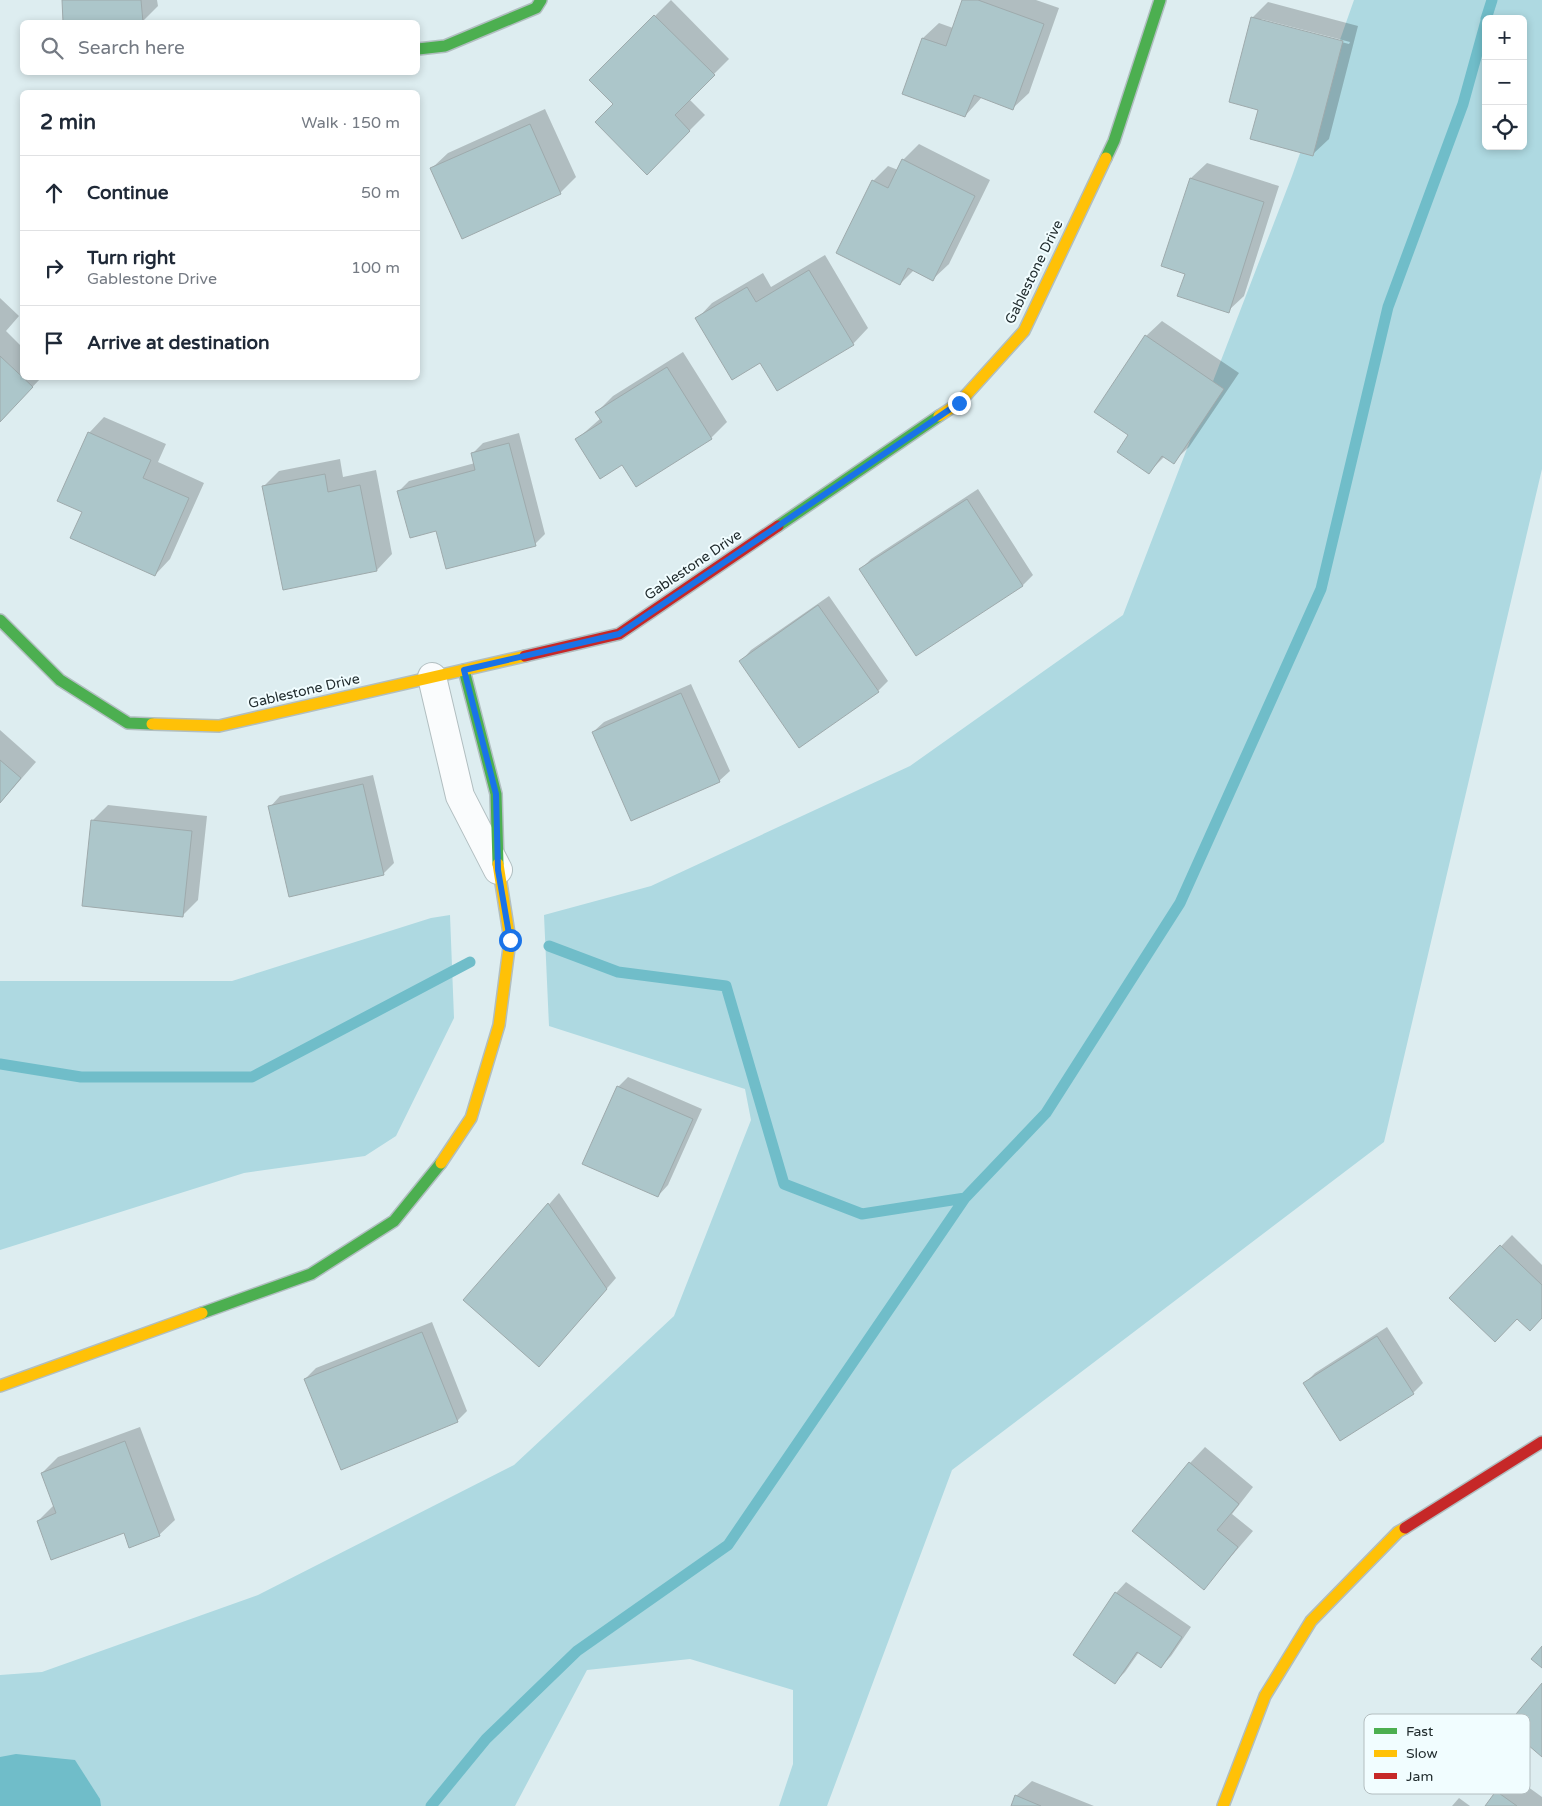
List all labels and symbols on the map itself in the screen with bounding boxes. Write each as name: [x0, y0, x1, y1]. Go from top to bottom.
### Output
street label: Gablestone Drive: [1001, 217, 1067, 327]
route end: [948, 392, 971, 415]
street label: Gablestone Drive: [641, 526, 745, 604]
street label: Gablestone Drive: [247, 670, 361, 712]
route start: [499, 929, 522, 952]
legend: [1364, 1714, 1530, 1794]
text: Fast: [1406, 1723, 1434, 1740]
text: Slow: [1406, 1745, 1438, 1762]
text: Jam: [1406, 1768, 1433, 1785]

